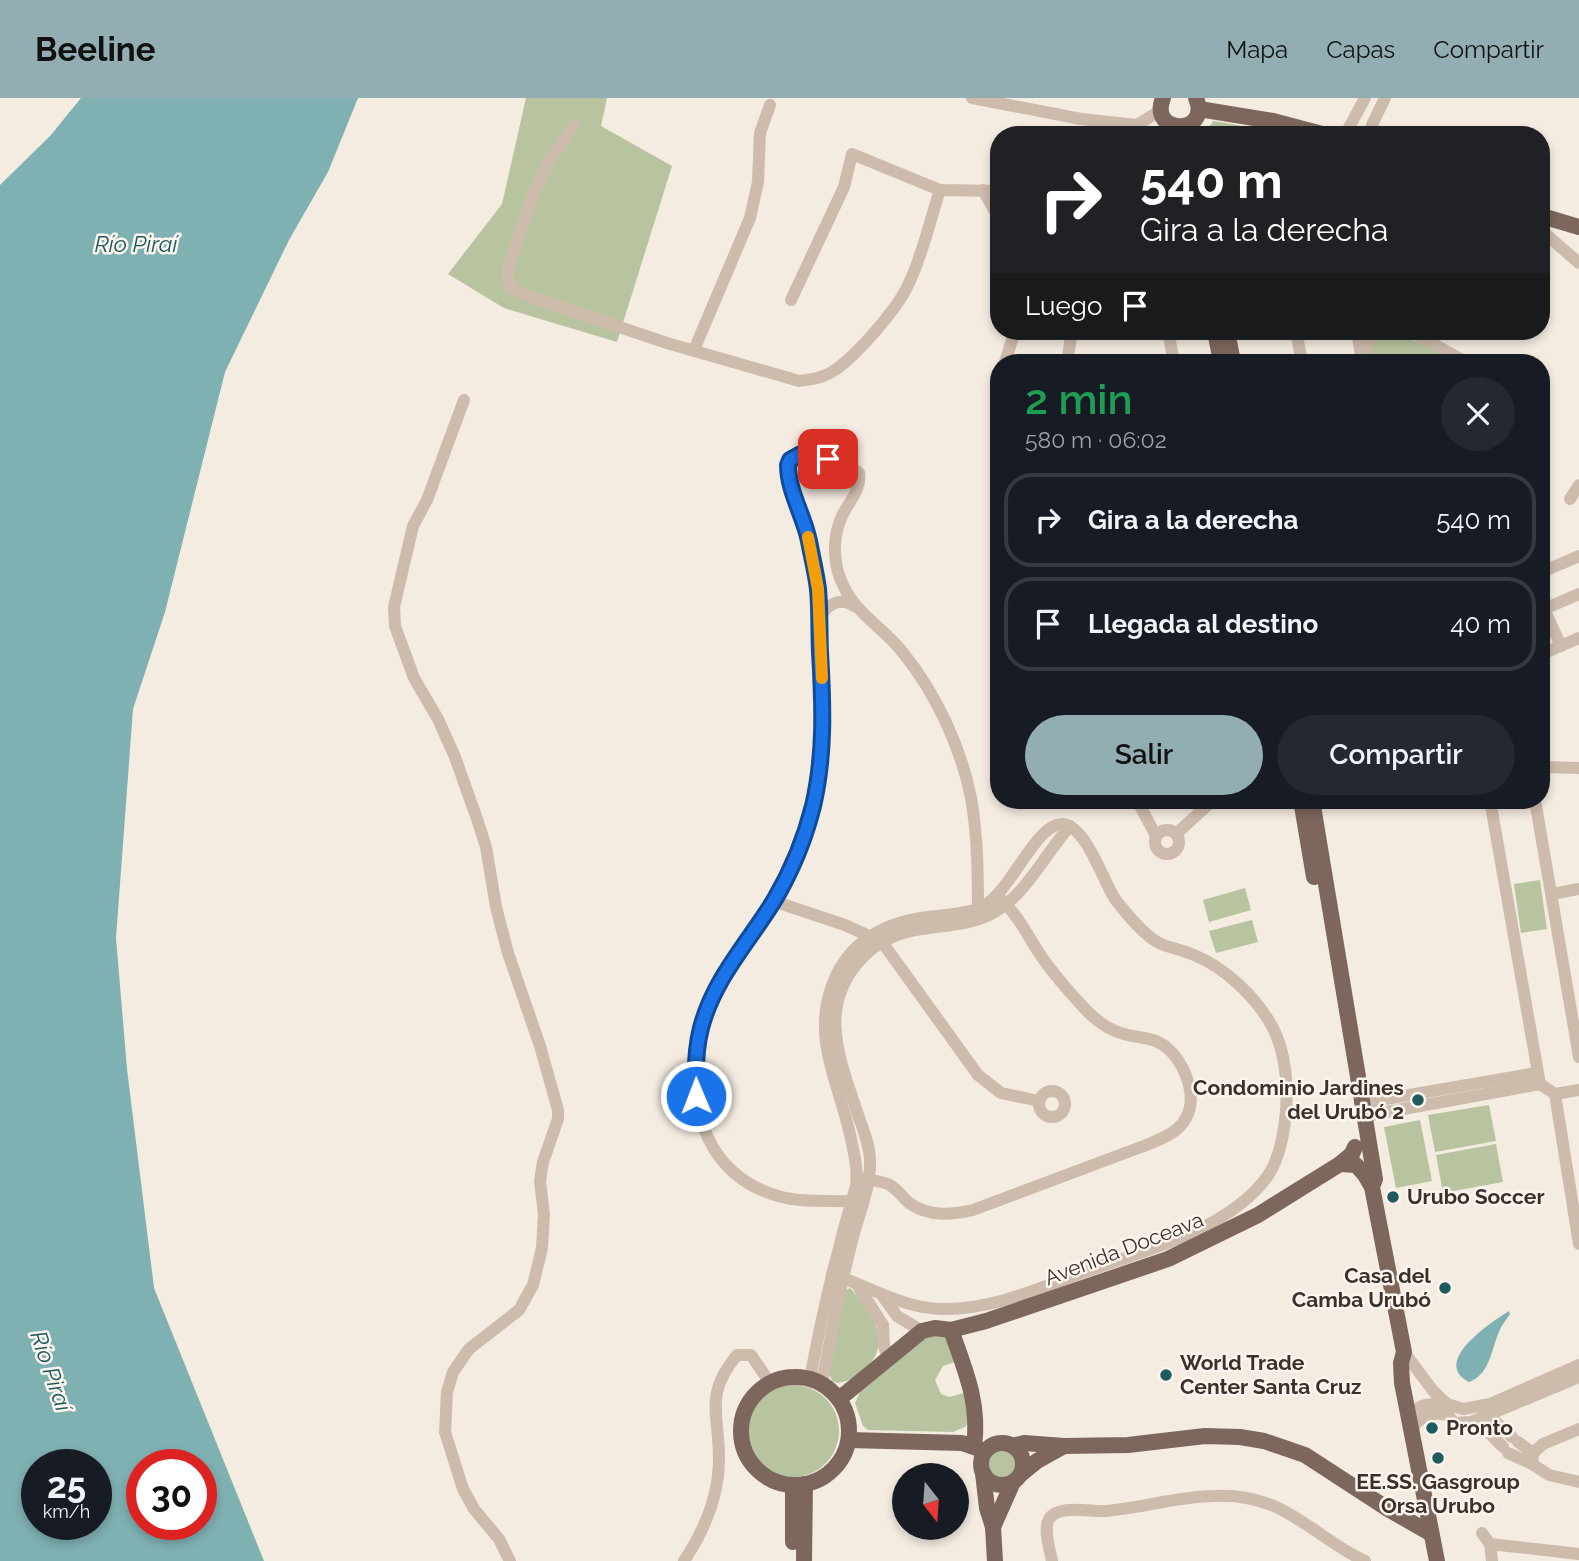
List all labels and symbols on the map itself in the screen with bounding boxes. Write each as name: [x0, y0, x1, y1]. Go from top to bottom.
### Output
water label: Río Piraí: [94, 230, 180, 257]
pin: [798, 429, 858, 489]
position arrow: [659, 1059, 733, 1133]
place label: Condominio Jardines del Urubó 2: [1193, 1075, 1404, 1124]
marker: Condominio Jardines del Urubó 2: [1410, 1092, 1426, 1108]
place label: Urubo Soccer: [1407, 1184, 1545, 1209]
marker: Urubo Soccer: [1385, 1189, 1401, 1205]
street label: Avenida Doceava: [1041, 1207, 1207, 1290]
place label: Casa del Camba Urubó: [1292, 1263, 1431, 1312]
marker: Casa del Camba Urubó: [1437, 1280, 1453, 1296]
water label: Río Piraí: [25, 1327, 78, 1416]
place label: World Trade Center Santa Cruz: [1180, 1350, 1361, 1399]
marker: World Trade Center Santa Cruz: [1158, 1367, 1174, 1383]
place label: Pronto: [1446, 1415, 1513, 1440]
marker: Pronto: [1424, 1420, 1440, 1436]
speed limit sign: 30: [126, 1449, 217, 1540]
marker: EE.SS. Gasgroup Orsa Urubo: [1430, 1450, 1446, 1466]
north arrow: [892, 1463, 970, 1540]
place label: EE.SS. Gasgroup Orsa Urubo: [1356, 1469, 1520, 1518]

